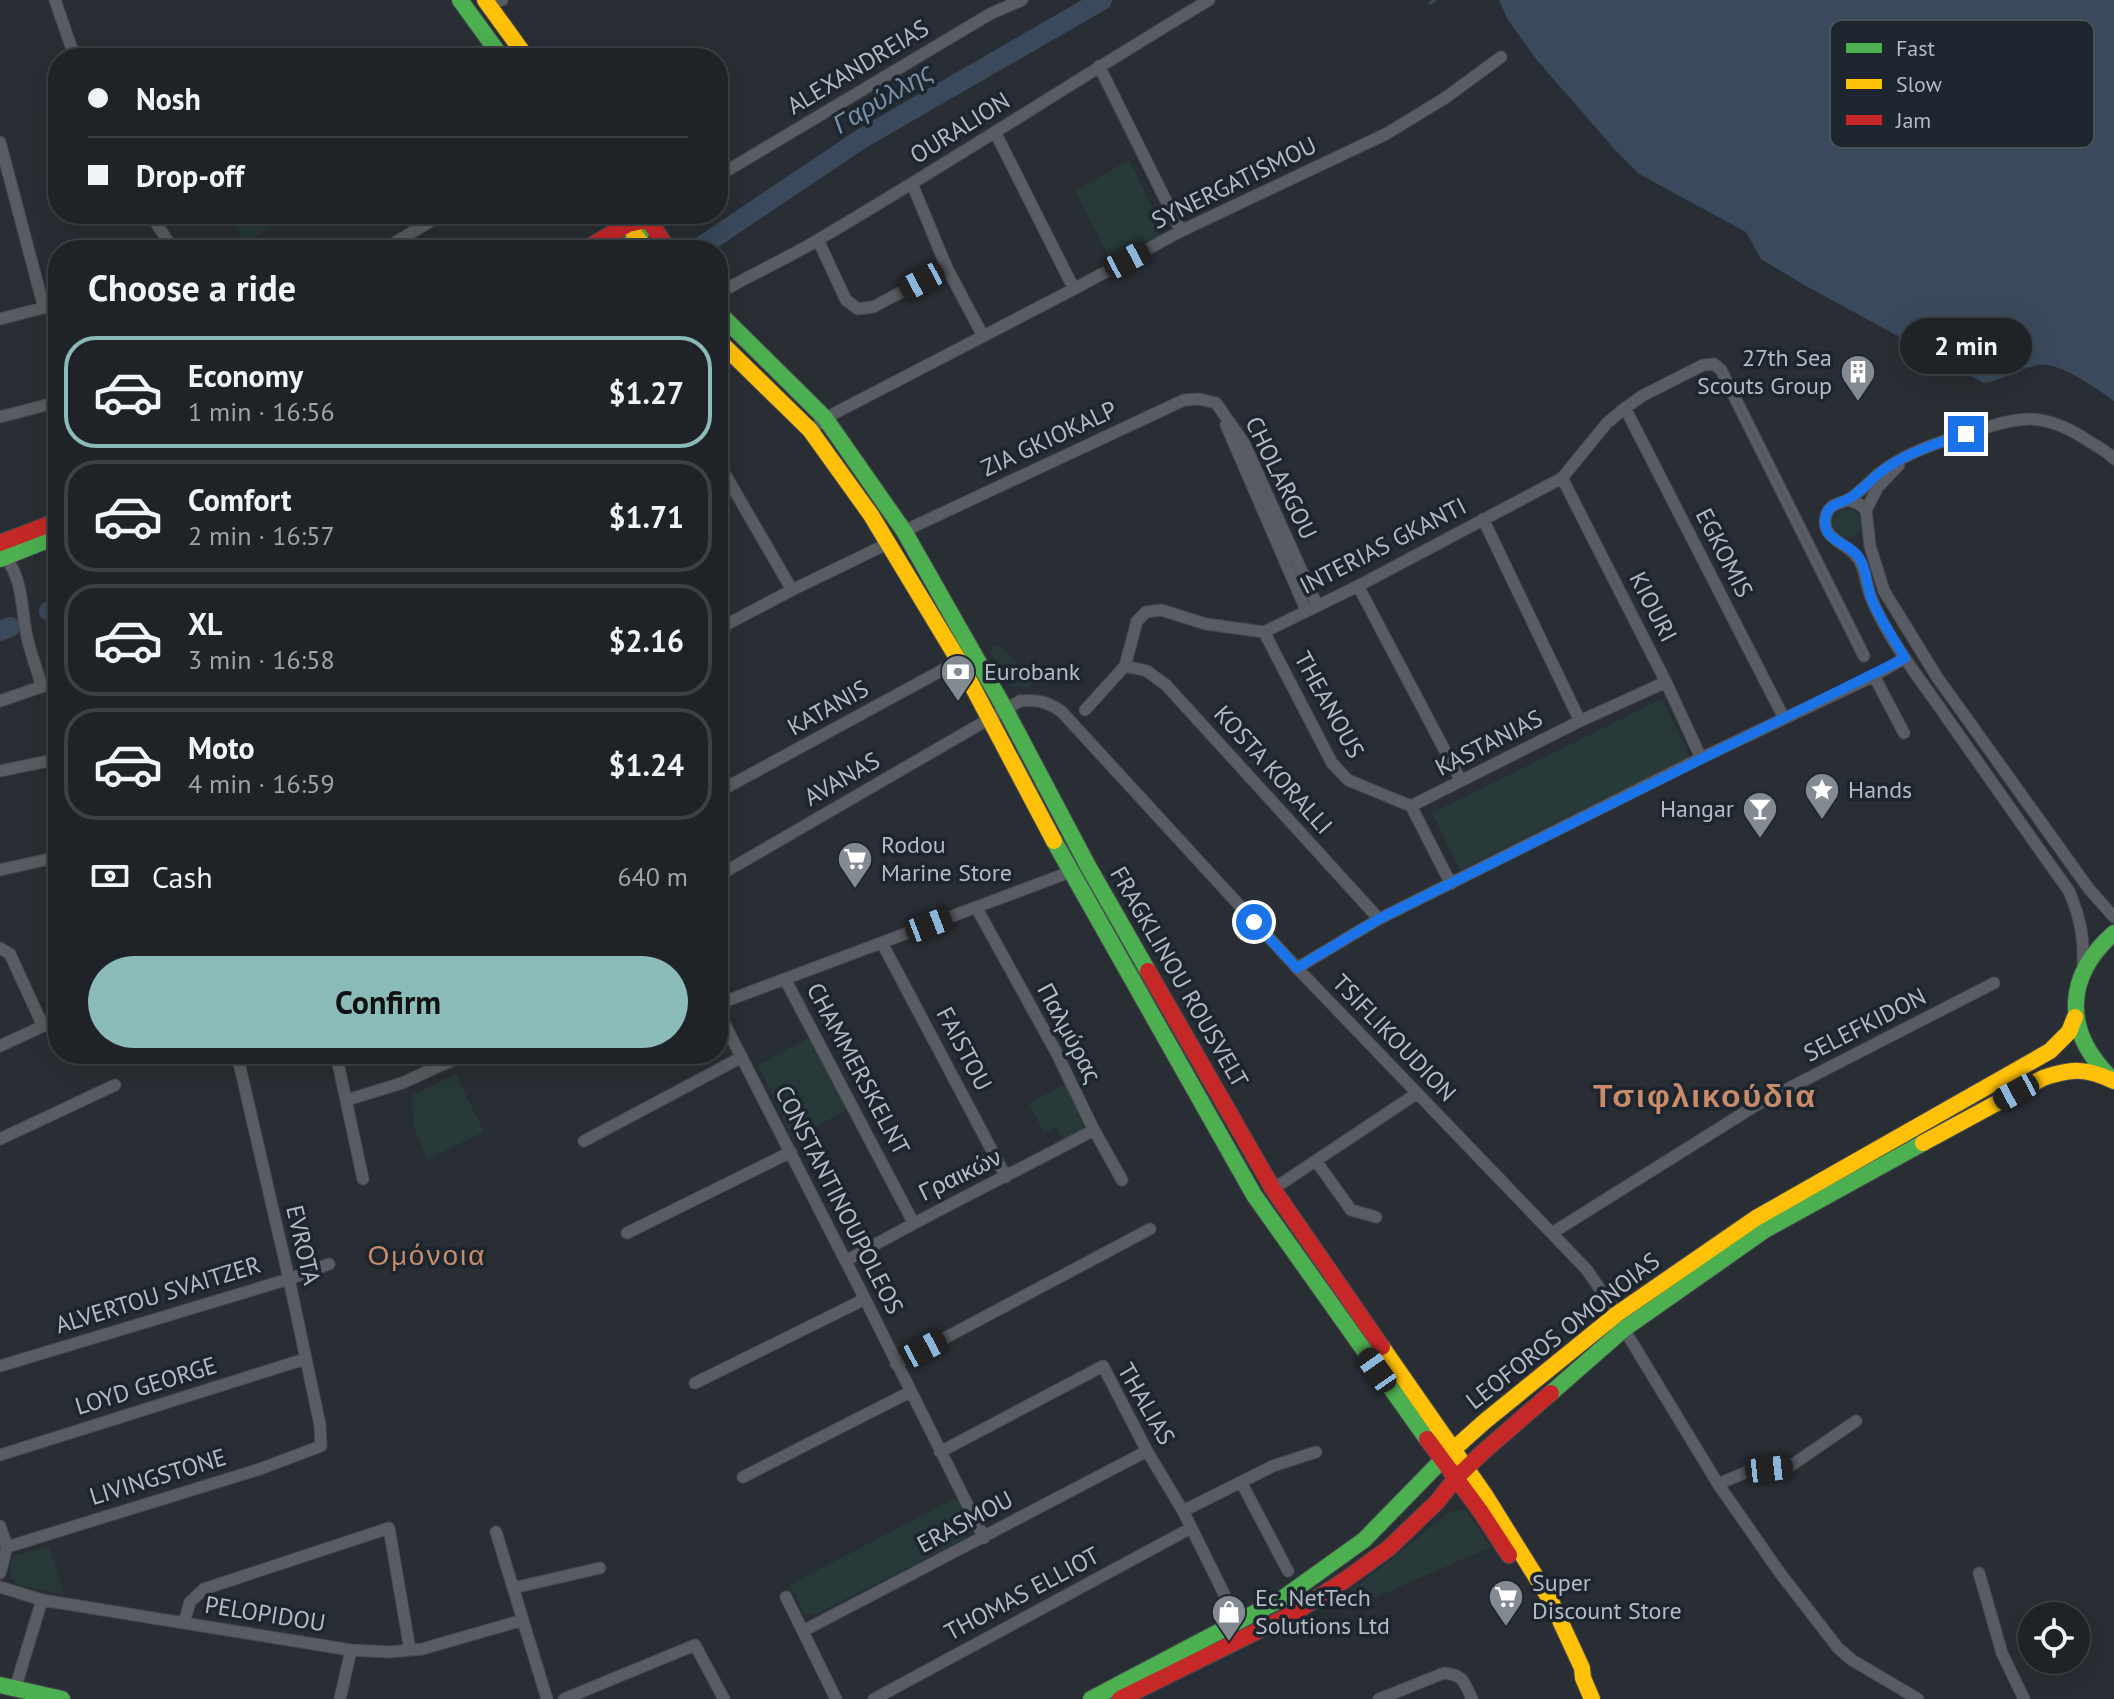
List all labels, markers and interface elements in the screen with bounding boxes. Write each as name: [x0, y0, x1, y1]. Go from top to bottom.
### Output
street label: ALEXANDREIAS: [781, 12, 934, 121]
legend: [1830, 20, 2094, 148]
text: Fast: [1896, 34, 1936, 62]
water label: Γαρύλλης: [826, 55, 939, 140]
text: Slow: [1896, 70, 1942, 98]
text: Nosh: [136, 79, 201, 118]
street label: OURALION: [904, 85, 1015, 170]
text: Jam: [1895, 106, 1931, 134]
street label: SYNERGATISMOU: [1146, 129, 1321, 236]
text: Drop-off: [136, 156, 244, 195]
car: [1100, 238, 1154, 282]
car: [895, 259, 949, 303]
text: Choose a ride: [88, 264, 296, 311]
callout: 2 min: [1900, 318, 2032, 374]
text: 2 min: [1934, 329, 1998, 362]
place label: 27th Sea Scouts Group: [1697, 342, 1832, 401]
building icon: 27th Sea Scouts Group: [1839, 353, 1877, 403]
icon: car: [92, 356, 164, 428]
text: Economy: [188, 356, 303, 395]
text: $1.27: [609, 373, 684, 412]
street label: ZIA GKIOKALP: [976, 394, 1122, 483]
text: 1 min · 16:56: [188, 395, 335, 428]
street label: CHOLARGOU: [1238, 411, 1324, 544]
route end: [1948, 416, 1984, 452]
icon: car: [92, 480, 164, 552]
text: Comfort: [188, 480, 291, 519]
street label: INTERIAS GKANTI: [1294, 490, 1471, 601]
text: $1.71: [609, 497, 684, 536]
street label: EGKOMIS: [1689, 503, 1760, 603]
text: 2 min · 16:57: [188, 519, 335, 552]
street label: KIOURI: [1623, 566, 1684, 647]
icon: car: [92, 604, 164, 676]
text: XL: [188, 604, 222, 643]
text: $2.16: [609, 621, 684, 660]
text: 3 min · 16:58: [188, 643, 335, 676]
street label: THEANOUS: [1287, 646, 1371, 764]
bank icon: Eurobank: [939, 653, 977, 703]
place label: Eurobank: [984, 656, 1081, 687]
street label: KATANIS: [782, 673, 874, 742]
street label: KOSTA KORALLI: [1207, 699, 1339, 841]
street label: KASTANIAS: [1430, 702, 1548, 783]
icon: car: [92, 728, 164, 800]
text: Moto: [188, 728, 255, 767]
text: $1.24: [609, 745, 684, 784]
street label: AVANAS: [798, 745, 885, 813]
text: 4 min · 16:59: [188, 767, 335, 800]
place icon: Hands: [1803, 771, 1841, 821]
place label: Hands: [1848, 774, 1912, 805]
bar icon: Hangar: [1741, 790, 1779, 840]
place label: Hangar: [1660, 793, 1734, 824]
place label: Rodou Marine Store: [881, 829, 1012, 888]
supermarket icon: Rodou Marine Store: [836, 840, 874, 890]
icon: cash: [88, 854, 132, 898]
text: Cash: [152, 857, 213, 896]
text: 640 m: [617, 860, 688, 893]
street label: FRAGKLINOU ROUSVELT: [1103, 861, 1255, 1093]
route start: [1236, 904, 1272, 940]
car: [902, 905, 956, 945]
button: Confirm: [88, 956, 688, 1048]
street label: TSIFLIKOUDION: [1326, 967, 1463, 1108]
street label: CHAMMERSKELNT: [800, 977, 917, 1160]
street label: Παλμύρας: [1030, 978, 1109, 1088]
street label: SELEFKIDON: [1798, 981, 1931, 1069]
street label: FAISTOU: [930, 1002, 999, 1096]
car: [1989, 1070, 2043, 1114]
district label: Τσιφλικούδια: [1593, 1074, 1817, 1116]
street label: CONSTANTINOUPOLEOS: [768, 1080, 911, 1319]
street label: Γραικών: [913, 1141, 1006, 1208]
street label: EVROTA: [279, 1202, 328, 1288]
district label: Ομόνοια: [368, 1236, 486, 1273]
street label: LEOFOROS OMONOIAS: [1460, 1245, 1666, 1416]
street label: ALVERTOU SVAITZER: [51, 1249, 264, 1341]
car: [897, 1327, 951, 1371]
car: [1353, 1343, 1401, 1397]
street label: LOYD GEORGE: [71, 1349, 220, 1422]
street label: THALIAS: [1111, 1357, 1182, 1450]
street label: LIVINGSTONE: [86, 1441, 230, 1512]
car: [1744, 1455, 1794, 1483]
street label: ERASMOU: [911, 1483, 1018, 1560]
street label: THOMAS ELLIOT: [939, 1540, 1105, 1647]
place label: Super Discount Store: [1532, 1567, 1682, 1626]
supermarket icon: Super Discount Store: [1487, 1578, 1525, 1628]
place label: Ec. NetTech Solutions Ltd: [1255, 1582, 1390, 1641]
street label: PELOPIDOU: [203, 1589, 328, 1638]
shop icon: Ec. NetTech Solutions Ltd: [1210, 1593, 1248, 1643]
map controls: [2018, 1602, 2090, 1674]
button: locate: [2018, 1602, 2090, 1674]

